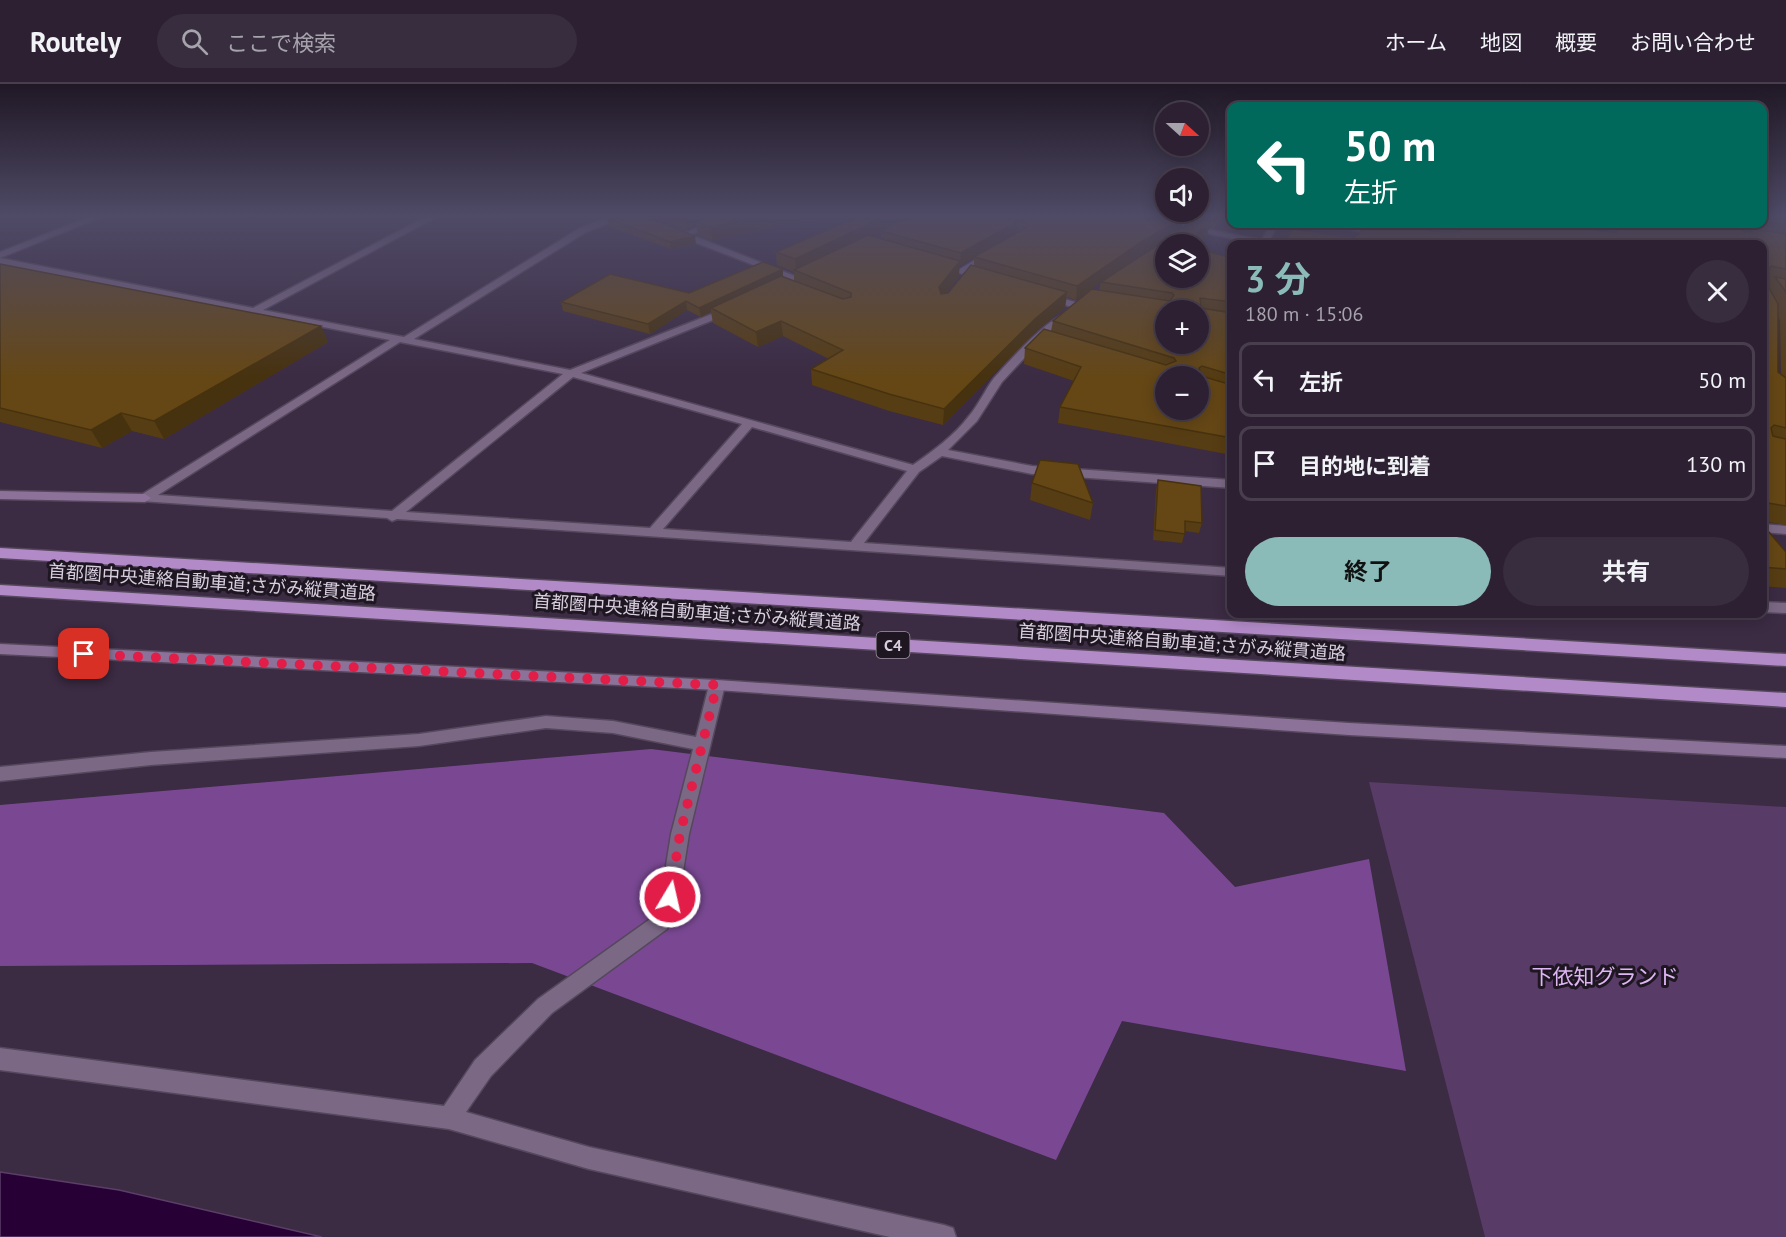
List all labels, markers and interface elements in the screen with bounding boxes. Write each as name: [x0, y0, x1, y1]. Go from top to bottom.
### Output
search box: [157, 14, 577, 68]
text: Routely: [30, 23, 121, 60]
icon: search: [178, 25, 211, 58]
text: ここで検索: [226, 29, 336, 57]
text: ホーム: [1385, 29, 1447, 56]
text: 地図: [1480, 29, 1522, 56]
text: 概要: [1555, 29, 1597, 56]
text: お問い合わせ: [1630, 29, 1756, 56]
north arrow: [1155, 102, 1209, 156]
map controls: [1155, 102, 1209, 420]
text: 50 m: [1344, 118, 1436, 173]
icon: left: [1245, 126, 1323, 204]
button: sound: [1155, 168, 1209, 222]
text: 左折: [1344, 175, 1398, 209]
button: layers: [1155, 234, 1209, 288]
text: 3 分: [1245, 255, 1311, 302]
button: close: [1686, 260, 1749, 323]
button: +: [1155, 300, 1209, 354]
text: 180 m · 15:06: [1245, 301, 1363, 327]
icon: left: [1248, 363, 1281, 396]
button: −: [1155, 366, 1209, 420]
text: 50 m: [1698, 366, 1746, 394]
text: 左折: [1299, 368, 1343, 396]
icon: arrive: [1248, 447, 1281, 480]
text: 130 m: [1686, 450, 1746, 478]
text: 目的地に到着: [1299, 452, 1431, 480]
button: 終了: [1245, 537, 1491, 606]
button: 共有: [1503, 537, 1749, 606]
street label: 首都圏中央連絡自動車道;さがみ縦貫道路: [47, 559, 377, 605]
street label: 首都圏中央連絡自動車道;さがみ縦貫道路: [532, 589, 862, 635]
street label: 首都圏中央連絡自動車道;さがみ縦貫道路: [1017, 619, 1347, 665]
pin: [58, 628, 109, 679]
road number: C4: [876, 632, 910, 658]
icon: arrive: [67, 637, 100, 670]
position arrow: [638, 865, 702, 929]
park label: 下依知グランド: [1532, 963, 1679, 990]

